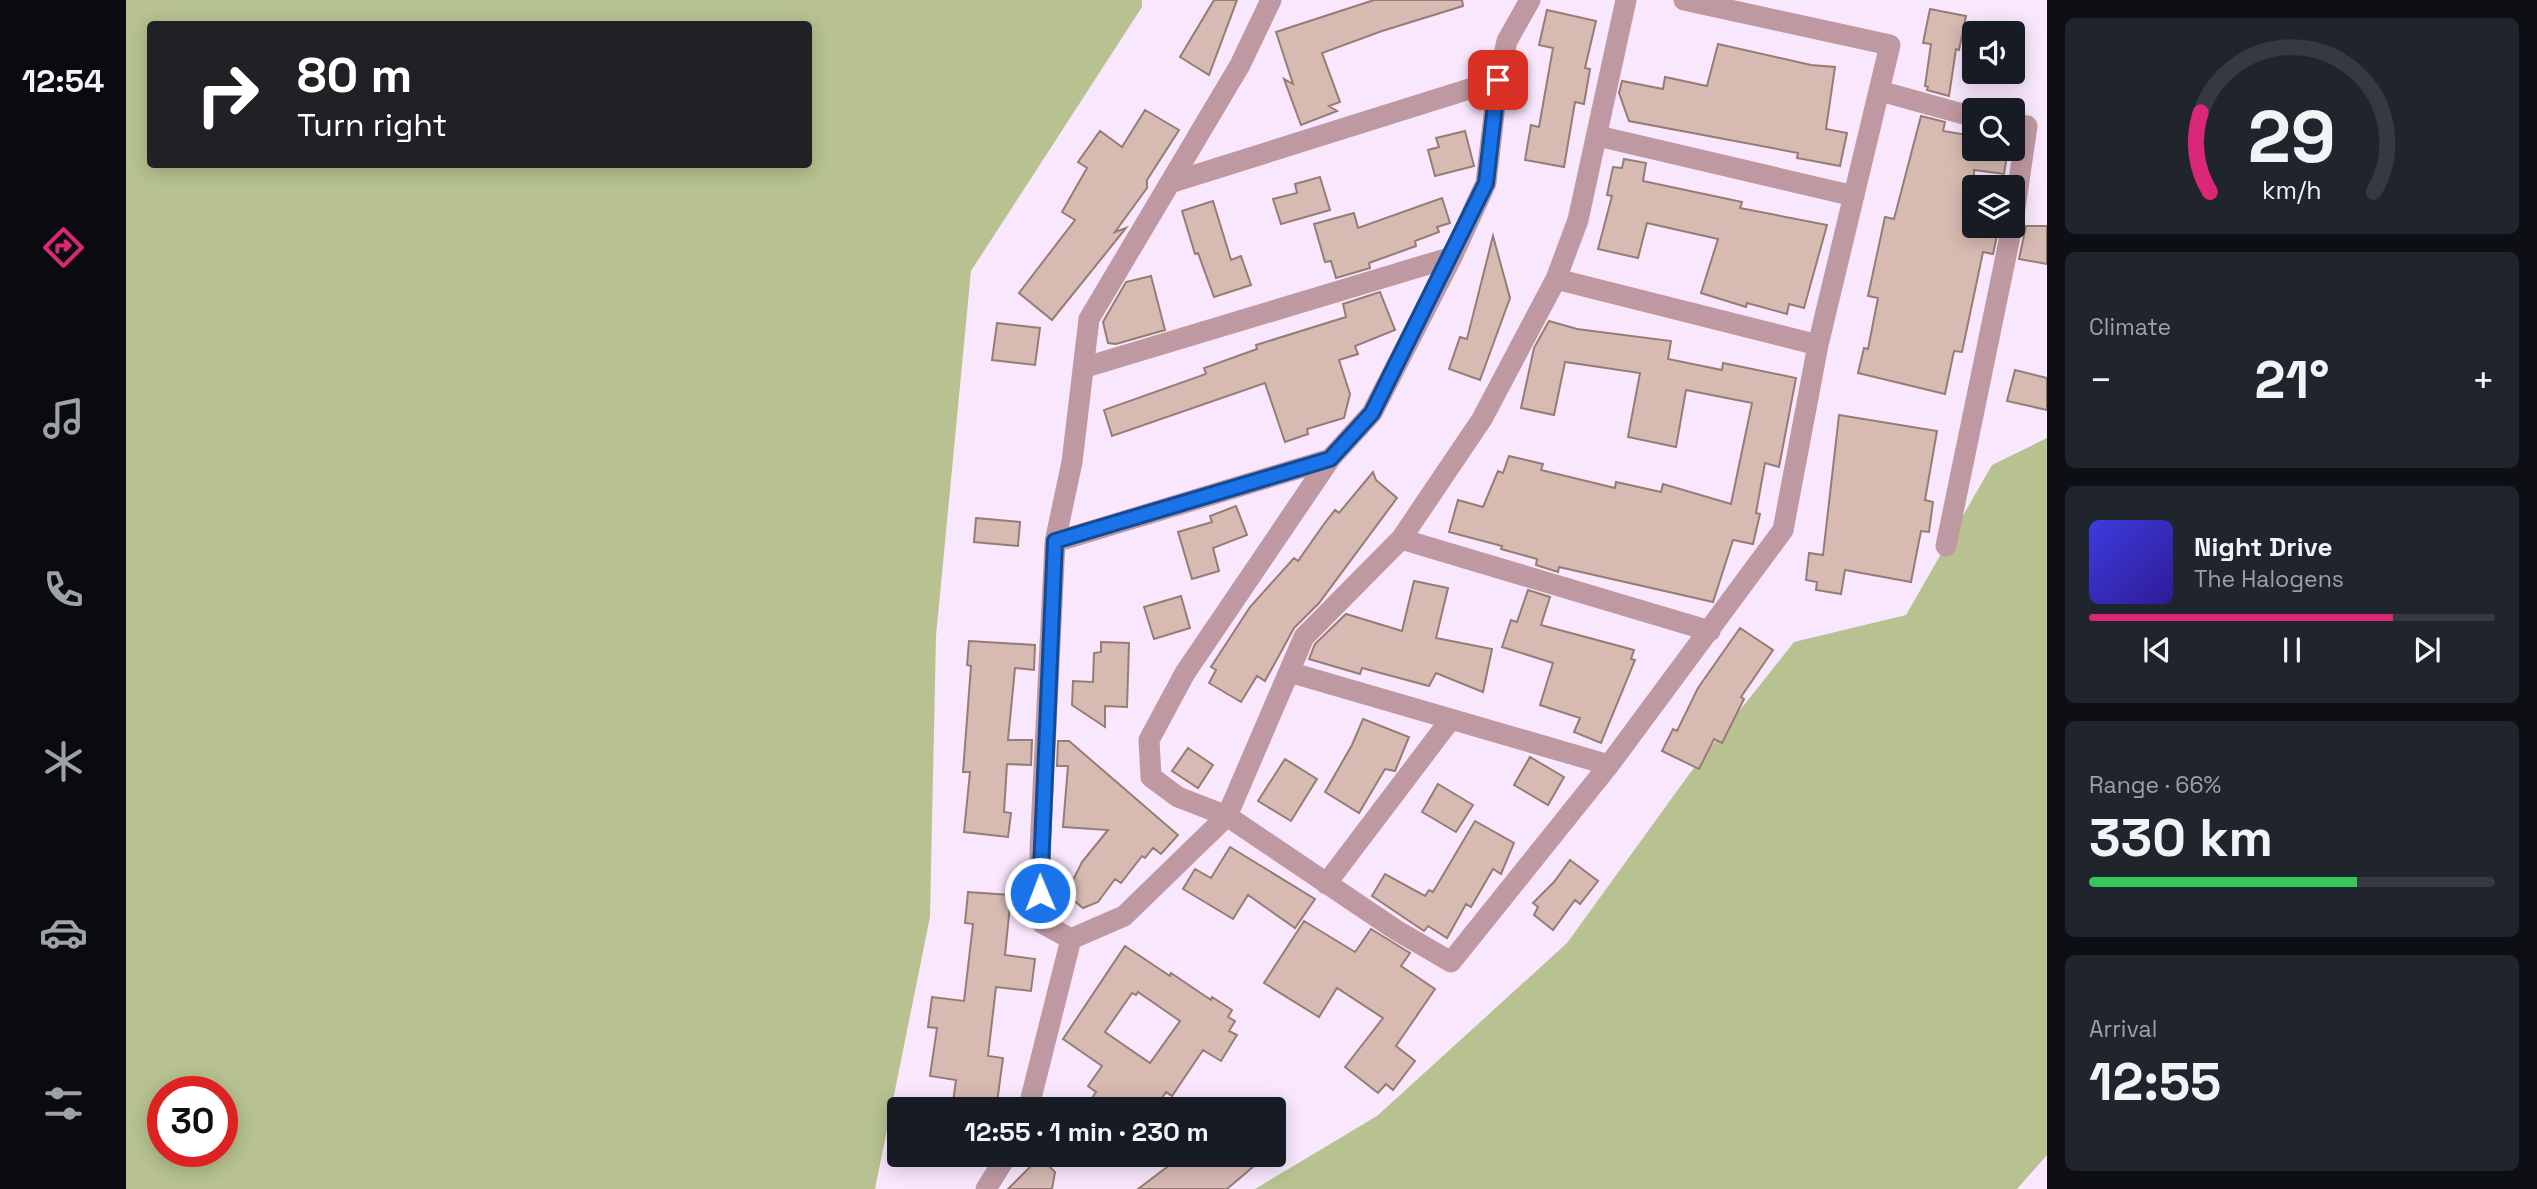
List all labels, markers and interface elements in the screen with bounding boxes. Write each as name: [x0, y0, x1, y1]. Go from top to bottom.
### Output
map controls: [1962, 21, 2025, 238]
button: sound: [1962, 21, 2025, 84]
text: 80 m: [297, 44, 412, 106]
icon: right: [182, 49, 273, 140]
pin: [1468, 50, 1528, 110]
text: 12:54: [22, 61, 104, 101]
icon: arrive: [1479, 61, 1517, 99]
text: 29: [2248, 90, 2336, 183]
button: search: [1962, 98, 2025, 161]
text: Turn right: [297, 105, 447, 145]
text: km/h: [2262, 174, 2322, 206]
button: layers: [1962, 175, 2025, 238]
icon: directions: [39, 223, 88, 272]
text: Climate: [2089, 312, 2171, 342]
text: 21°: [2255, 347, 2329, 413]
text: −: [2089, 356, 2113, 404]
text: +: [2471, 356, 2495, 404]
icon: music: [39, 394, 88, 443]
text: Night Drive: [2194, 530, 2332, 564]
text: The Halogens: [2194, 564, 2344, 594]
icon: phone: [39, 565, 88, 614]
icon: previous: [2138, 631, 2176, 669]
icon: pause: [2273, 631, 2311, 669]
icon: next: [2408, 631, 2446, 669]
icon: climate: [39, 737, 88, 786]
text: Range · 66%: [2089, 770, 2221, 800]
text: 330 km: [2089, 805, 2273, 871]
position arrow: [1003, 856, 1077, 930]
icon: car: [39, 908, 88, 957]
text: Arrival: [2089, 1014, 2157, 1044]
text: 12:55: [2089, 1049, 2221, 1115]
speed limit sign: 30: [147, 1076, 238, 1167]
icon: filters: [39, 1079, 88, 1128]
text: 12:55 · 1 min · 230 m: [964, 1115, 1209, 1149]

